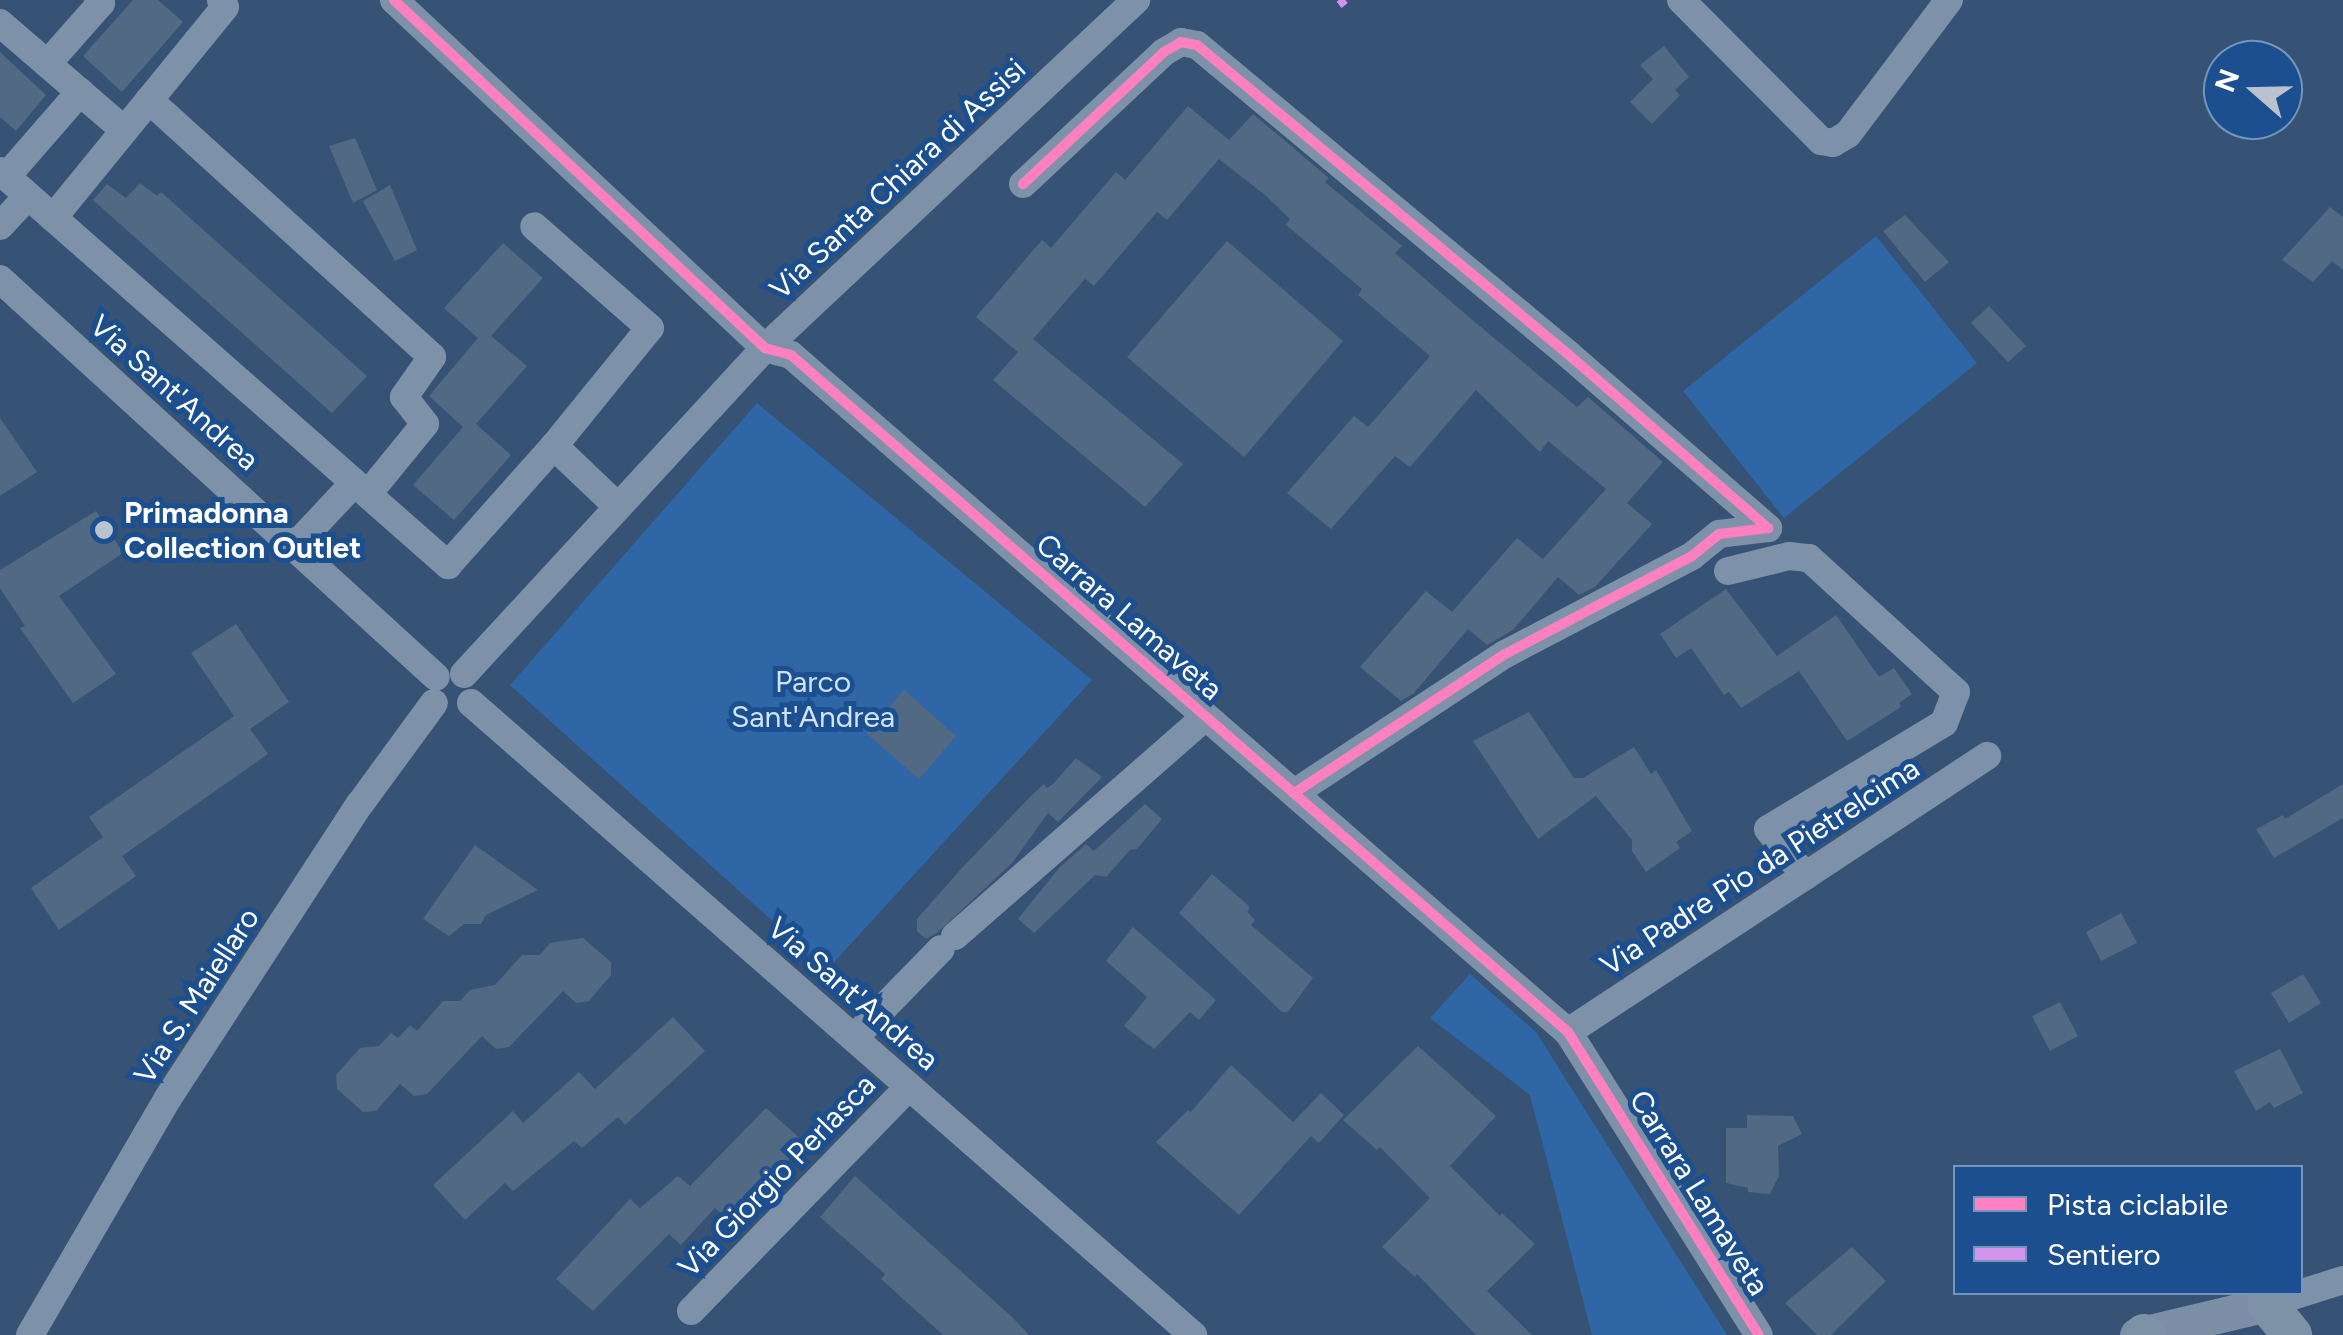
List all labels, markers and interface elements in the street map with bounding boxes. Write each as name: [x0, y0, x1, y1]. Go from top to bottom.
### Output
north arrow: [2203, 40, 2303, 140]
street label: Via Santa Chiara di Assisi: [763, 51, 1033, 307]
text: N: [2207, 64, 2246, 96]
street label: Via Sant'Andrea: [82, 308, 266, 478]
place label: Primadonna Collection Outlet: [124, 495, 361, 566]
marker: Primadonna Collection Outlet: [93, 519, 115, 541]
street label: Carrara Lamaveta: [1028, 526, 1230, 708]
park label: Parco Sant'Andrea: [731, 664, 895, 734]
street label: Via Padre Pio da Pietrelcima: [1594, 750, 1926, 984]
street label: Via S. Maiellaro: [127, 901, 267, 1091]
street label: Via Sant'Andrea: [760, 910, 946, 1078]
street label: Via Giorgio Perlasca: [671, 1067, 883, 1285]
street label: Carrara Lamaveta: [1621, 1084, 1777, 1302]
legend: [1953, 1165, 2303, 1295]
text: Pista ciclabile: [2047, 1186, 2228, 1223]
text: Sentiero: [2047, 1236, 2161, 1273]

